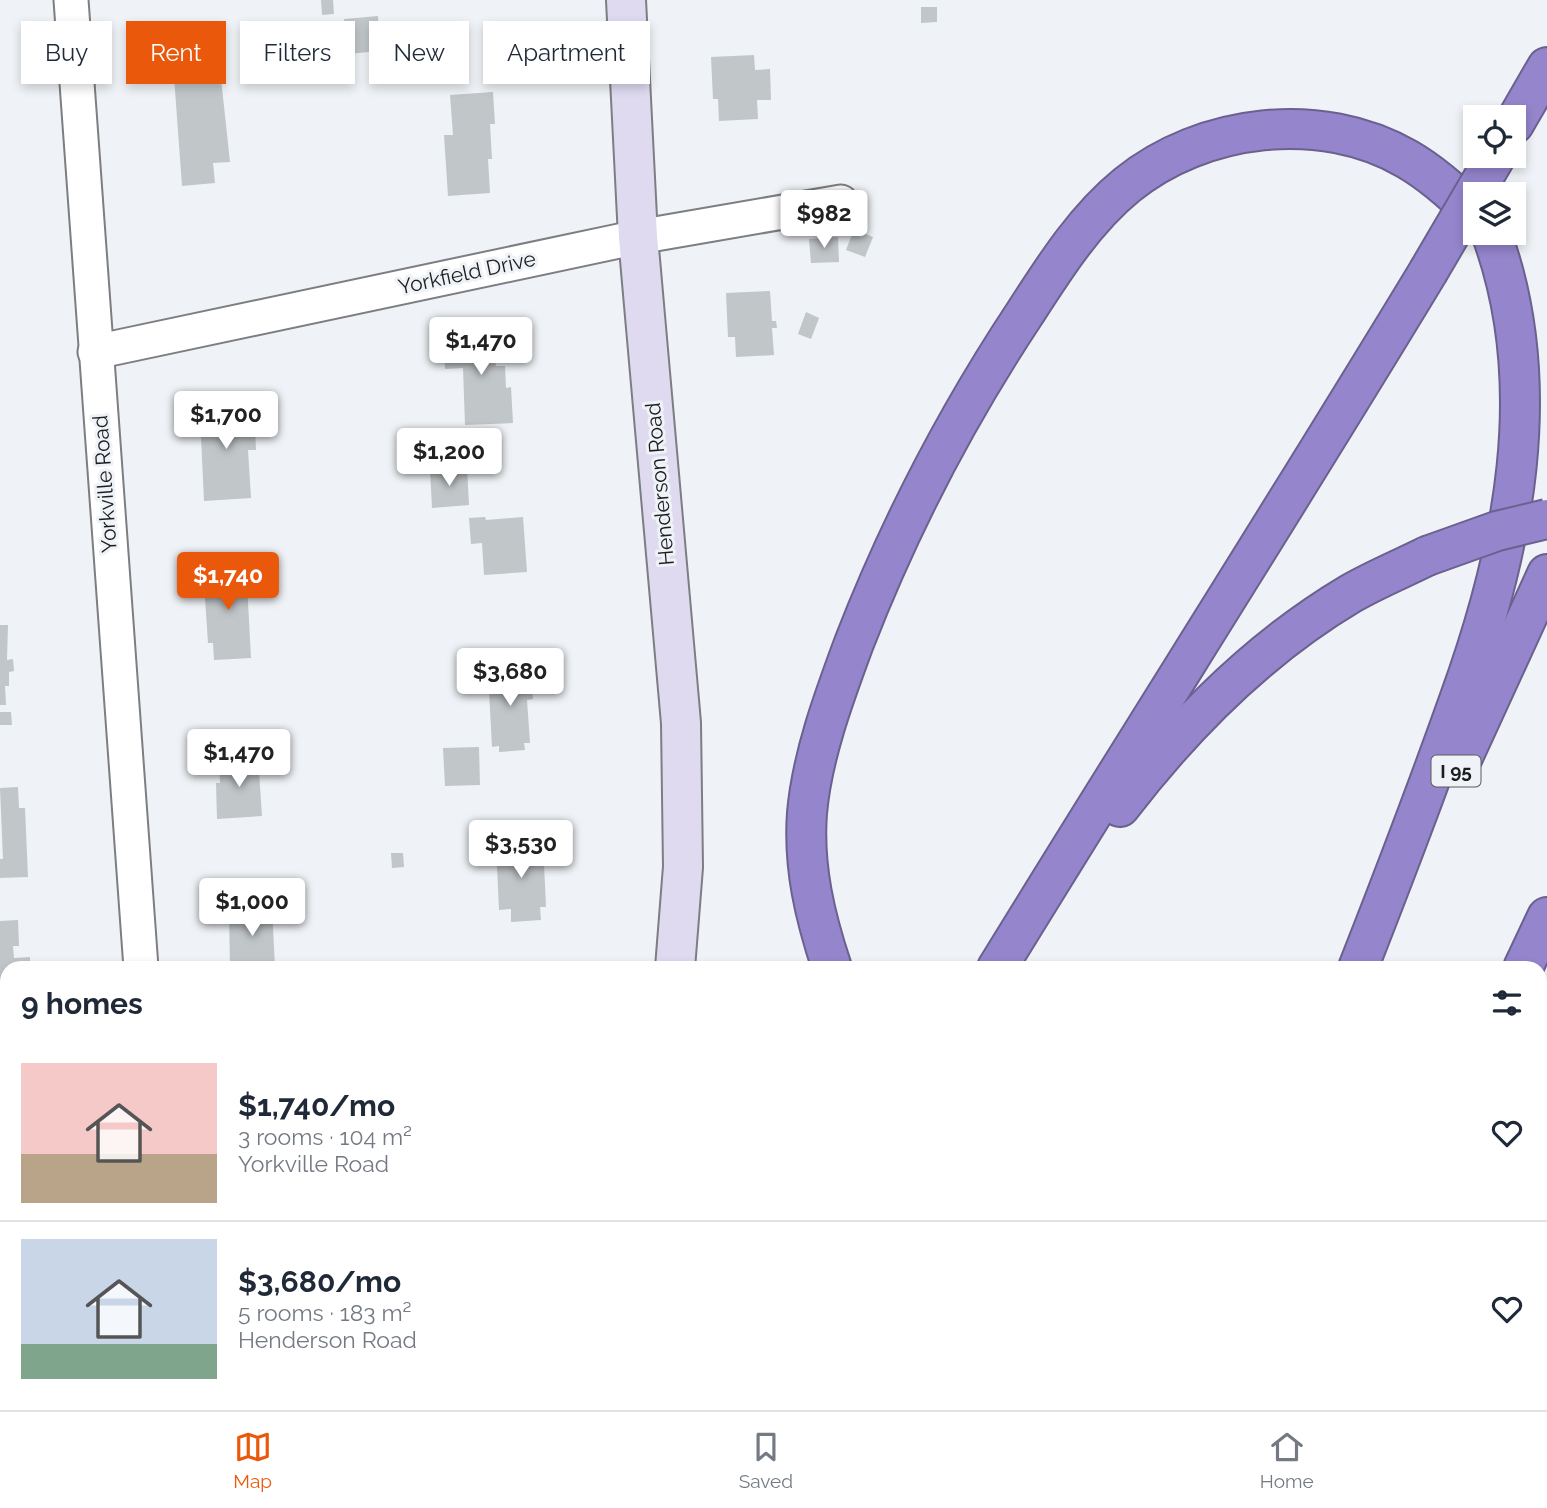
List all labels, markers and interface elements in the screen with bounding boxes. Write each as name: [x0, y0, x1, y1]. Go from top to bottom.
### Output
chip: Buy: [21, 21, 112, 84]
chip: Rent: [126, 21, 226, 84]
chip: Filters: [240, 21, 355, 84]
chip: New: [369, 21, 469, 84]
chip: Apartment: [483, 21, 650, 84]
map controls: [1463, 105, 1526, 245]
button: locate: [1463, 105, 1526, 168]
button: layers: [1463, 182, 1526, 245]
pin: $982: [783, 190, 865, 250]
text: $982: [797, 199, 852, 226]
street label: Yorkfield Drive: [396, 246, 538, 299]
pin: $1,470: [424, 318, 538, 377]
text: $1,470: [445, 326, 517, 353]
pin: $1,700: [169, 392, 283, 451]
text: $1,700: [190, 400, 262, 427]
street label: Henderson Road: [640, 402, 679, 566]
street label: Yorkville Road: [87, 414, 122, 554]
pin: $1,200: [392, 428, 506, 488]
text: $1,200: [413, 437, 485, 464]
pin: $1,740: [171, 552, 285, 612]
text: $1,740: [193, 561, 263, 588]
pin: $3,680: [453, 648, 567, 708]
text: $3,680: [473, 657, 547, 684]
pin: $1,470: [182, 730, 296, 789]
text: $1,470: [203, 738, 275, 765]
road number: I 95: [1432, 756, 1480, 786]
pin: $3,530: [464, 820, 578, 880]
text: $3,530: [485, 829, 557, 856]
pin: $1,000: [195, 878, 309, 938]
text: $1,000: [215, 887, 289, 914]
icon: filters: [1488, 984, 1526, 1022]
text: 9 homes: [21, 986, 143, 1021]
text: $1,740/mo: [238, 1088, 395, 1123]
icon: home: [77, 1091, 161, 1175]
icon: heart: [1488, 1114, 1526, 1152]
text: 3 rooms · 104 m²: [238, 1123, 412, 1150]
text: Yorkville Road: [238, 1150, 389, 1177]
text: $3,680/mo: [238, 1264, 401, 1299]
icon: home: [77, 1267, 161, 1351]
icon: heart: [1488, 1290, 1526, 1328]
text: 5 rooms · 183 m²: [238, 1299, 412, 1326]
text: Henderson Road: [238, 1326, 417, 1353]
tab: Map: [233, 1428, 272, 1492]
tab: Saved: [739, 1428, 793, 1492]
tab: Home: [1260, 1428, 1314, 1492]

